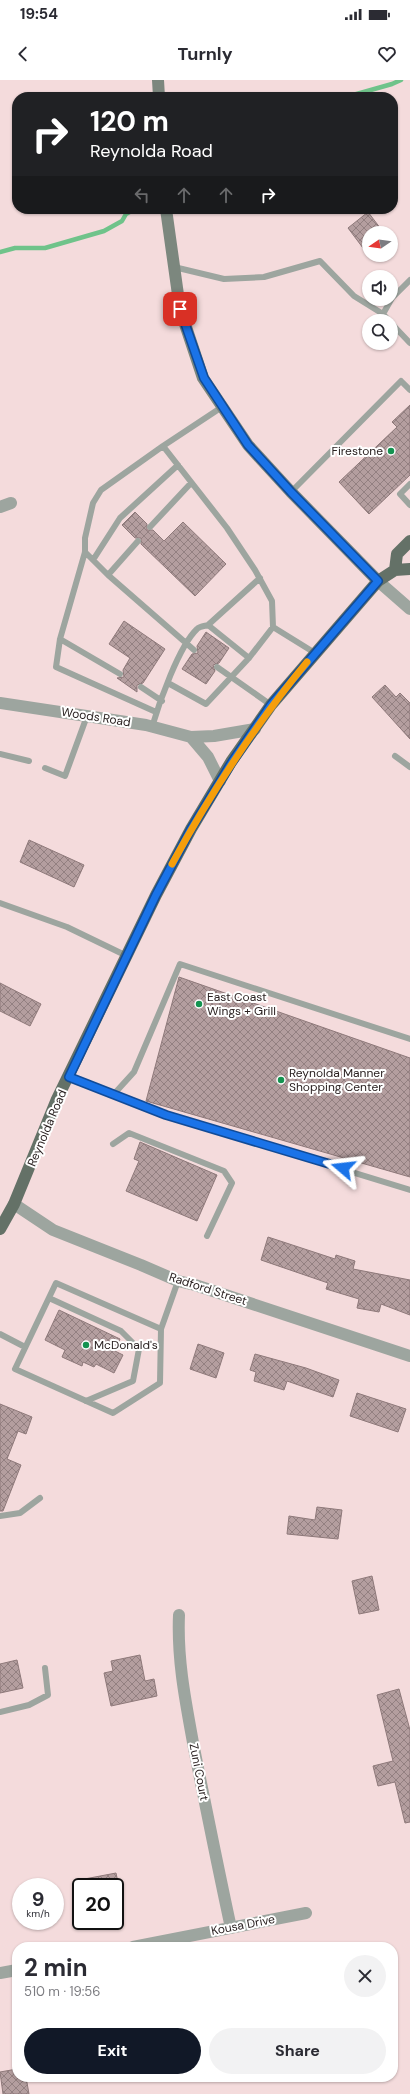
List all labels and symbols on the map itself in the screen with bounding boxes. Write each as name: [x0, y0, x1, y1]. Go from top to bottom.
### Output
north arrow: [362, 226, 398, 262]
pin: [163, 292, 197, 326]
place label: Firestone: [332, 443, 383, 459]
marker: Firestone: [386, 446, 396, 456]
street label: Woods Road: [60, 704, 132, 730]
place label: East Coast Wings + Grill: [207, 989, 276, 1019]
marker: East Coast Wings + Grill: [194, 999, 204, 1009]
place label: Reynolda Manner Shopping Center: [289, 1065, 385, 1095]
marker: Reynolda Manner Shopping Center: [276, 1075, 286, 1085]
street label: Reynolda Road: [24, 1087, 70, 1169]
position arrow: [322, 1147, 364, 1189]
street label: Radford Street: [167, 1269, 249, 1309]
place label: McDonald's: [94, 1337, 158, 1353]
marker: McDonald's: [81, 1340, 91, 1350]
street label: Zuni Court: [186, 1742, 212, 1802]
speed limit sign: 20: [72, 1878, 124, 1930]
street label: Kousa Drive: [210, 1911, 276, 1939]

